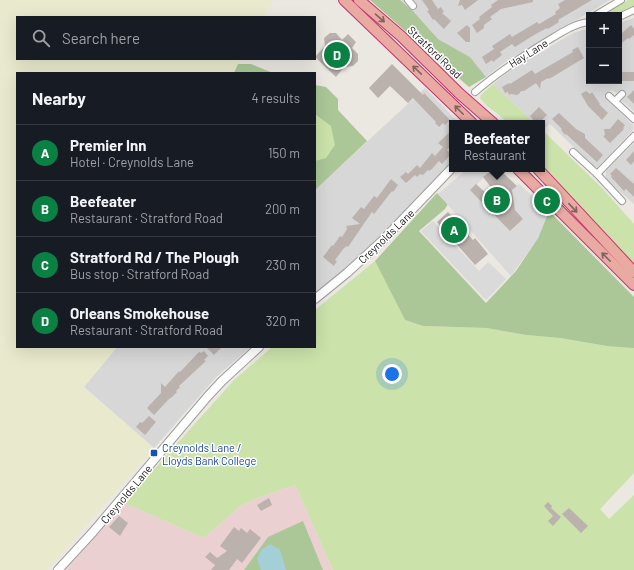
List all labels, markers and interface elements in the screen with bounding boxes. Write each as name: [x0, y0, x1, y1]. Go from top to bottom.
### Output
map controls: [586, 12, 622, 84]
button: +: [586, 12, 622, 48]
one-way arrow: [375, 13, 386, 22]
search box: [16, 16, 316, 60]
street label: Stratford Road: [405, 23, 465, 81]
icon: search: [30, 27, 52, 49]
text: Search here: [62, 29, 140, 47]
street label: Hay Lane: [506, 36, 550, 70]
pin: D: [324, 40, 350, 70]
button: −: [586, 48, 622, 84]
one-way arrow: [412, 65, 422, 75]
text: Nearby: [32, 88, 86, 108]
text: 4 results: [252, 90, 300, 106]
one-way arrow: [454, 105, 464, 115]
popup: [449, 120, 545, 172]
text: Beefeater: [464, 129, 530, 147]
text: Premier Inn: [70, 136, 146, 154]
text: A: [41, 145, 49, 161]
text: 150 m: [268, 145, 300, 161]
text: Restaurant: [464, 147, 526, 163]
text: Hotel · Creynolds Lane: [70, 154, 194, 170]
pin: B: [484, 185, 510, 215]
pin: C: [534, 186, 560, 216]
text: Beefeater: [70, 192, 136, 210]
text: B: [41, 201, 49, 217]
text: 200 m: [265, 201, 300, 217]
one-way arrow: [569, 203, 578, 213]
street label: Creynolds Lane: [355, 206, 417, 266]
text: Restaurant · Stratford Road: [70, 210, 223, 226]
pin: A: [441, 215, 467, 245]
text: Stratford Rd / The Plough: [70, 248, 239, 266]
one-way arrow: [602, 252, 611, 262]
text: C: [41, 257, 49, 273]
text: 230 m: [266, 257, 300, 273]
text: Bus stop · Stratford Road: [70, 266, 209, 282]
text: Orleans Smokehouse: [70, 304, 209, 322]
text: D: [41, 313, 49, 329]
text: 320 m: [266, 313, 300, 329]
text: Restaurant · Stratford Road: [70, 322, 223, 338]
your location: [382, 364, 402, 384]
place label: Creynolds Lane / Lloyds Bank College: [162, 441, 256, 467]
marker: Creynolds Lane / Lloyds Bank College: [149, 448, 159, 458]
street label: Creynolds Lane: [98, 462, 154, 526]

